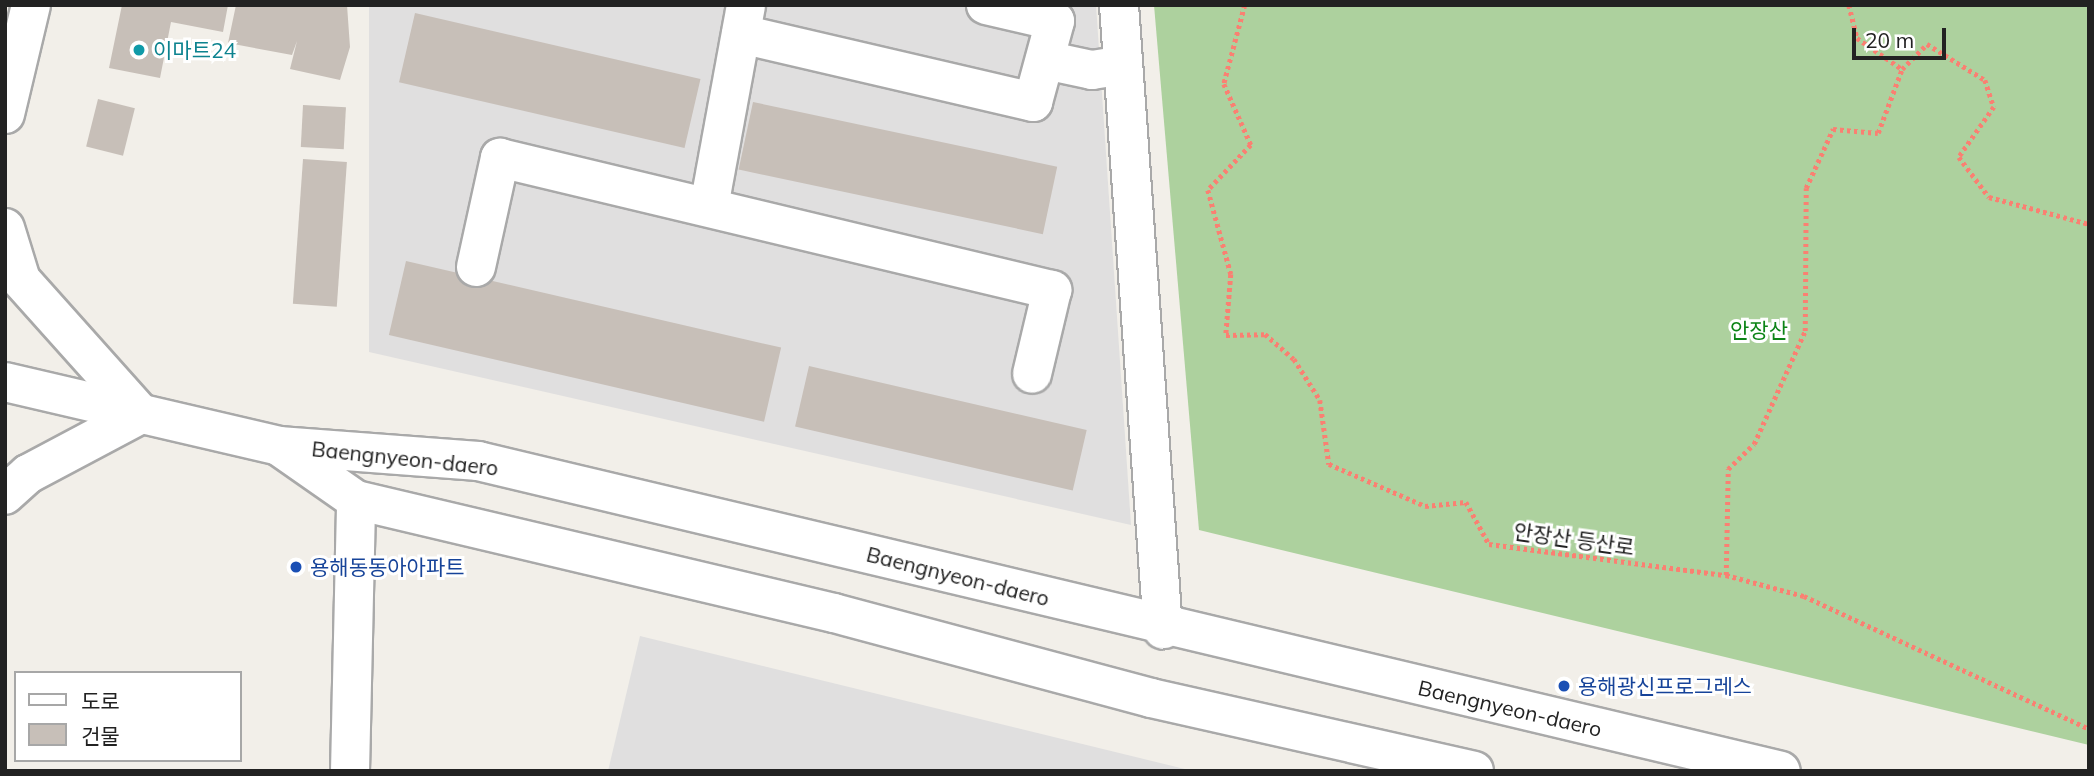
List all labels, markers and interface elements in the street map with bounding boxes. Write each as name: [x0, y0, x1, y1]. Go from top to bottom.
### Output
scale bar: [1856, 14, 1951, 58]
text: 20 m: [1865, 27, 1914, 53]
place label: 이마트24: [153, 37, 236, 63]
marker: 이마트24: [131, 42, 147, 58]
park label: 안장산: [1730, 317, 1788, 343]
street label: Baengnyeon-daero: [310, 436, 500, 480]
street label: 안장산 등산로: [1512, 518, 1636, 560]
street label: Baengnyeon-daero: [864, 541, 1052, 611]
place label: 용해동동아아파트: [310, 554, 465, 580]
marker: 용해동동아아파트: [288, 559, 304, 575]
legend: [14, 671, 242, 762]
place label: 용해광신프로그레스: [1578, 673, 1752, 699]
street label: Baengnyeon-daero: [1416, 675, 1604, 741]
marker: 용해광신프로그레스: [1556, 678, 1572, 694]
text: 도로: [81, 688, 120, 714]
text: 건물: [81, 723, 120, 749]

